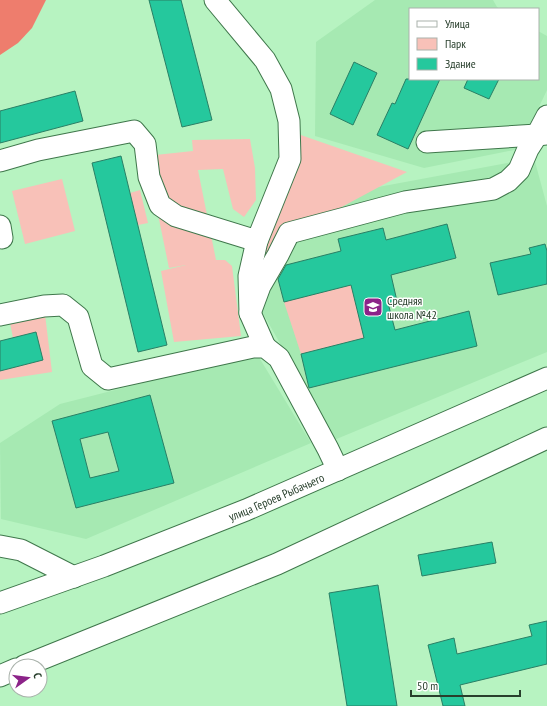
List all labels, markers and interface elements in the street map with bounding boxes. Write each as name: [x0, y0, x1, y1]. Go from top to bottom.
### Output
legend: [409, 8, 539, 80]
text: Улица: [445, 16, 470, 31]
text: Парк: [445, 36, 466, 51]
text: Здание: [445, 56, 476, 71]
place label: Средняя школа №42: [387, 293, 437, 322]
school or university icon: Средняя школа №42: [362, 296, 384, 318]
street label: улица Героев Рыбачьего: [226, 469, 326, 524]
north arrow: [8, 658, 48, 698]
text: С: [30, 671, 45, 680]
scale bar: [411, 672, 520, 698]
text: 50 m: [417, 678, 438, 693]

